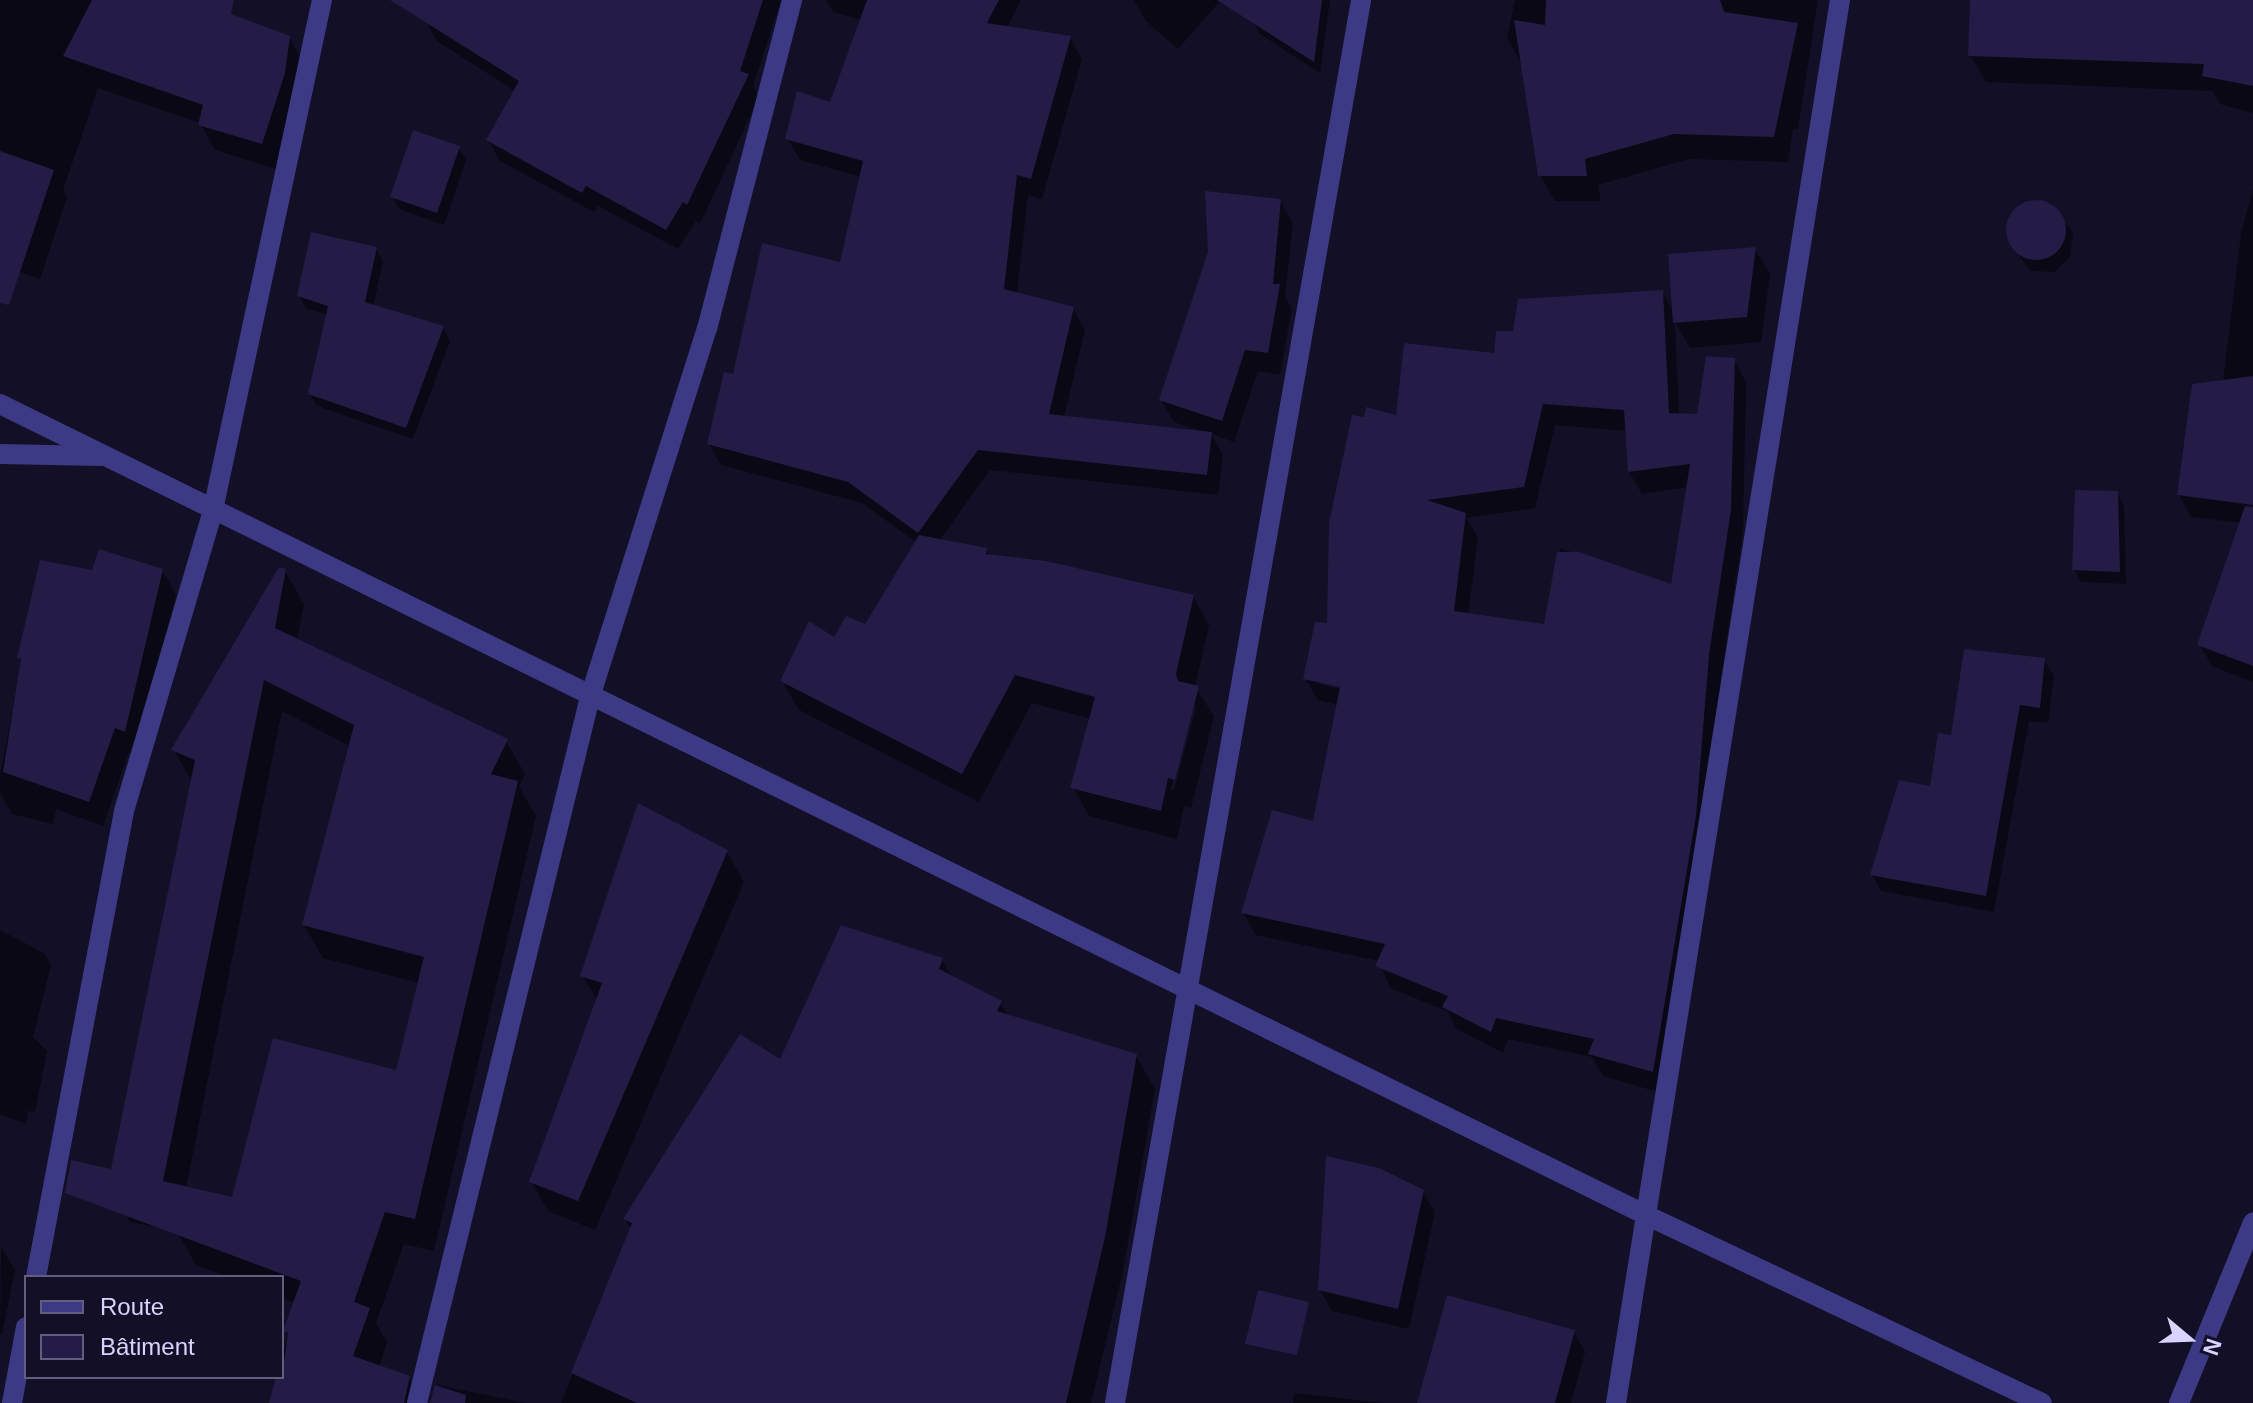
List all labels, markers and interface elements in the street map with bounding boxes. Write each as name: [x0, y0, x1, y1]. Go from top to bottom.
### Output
legend: [24, 1275, 284, 1379]
text: Route: [100, 1293, 164, 1320]
north arrow: [2149, 1299, 2229, 1379]
text: Bâtiment: [100, 1333, 195, 1360]
text: N: [2198, 1335, 2227, 1359]

